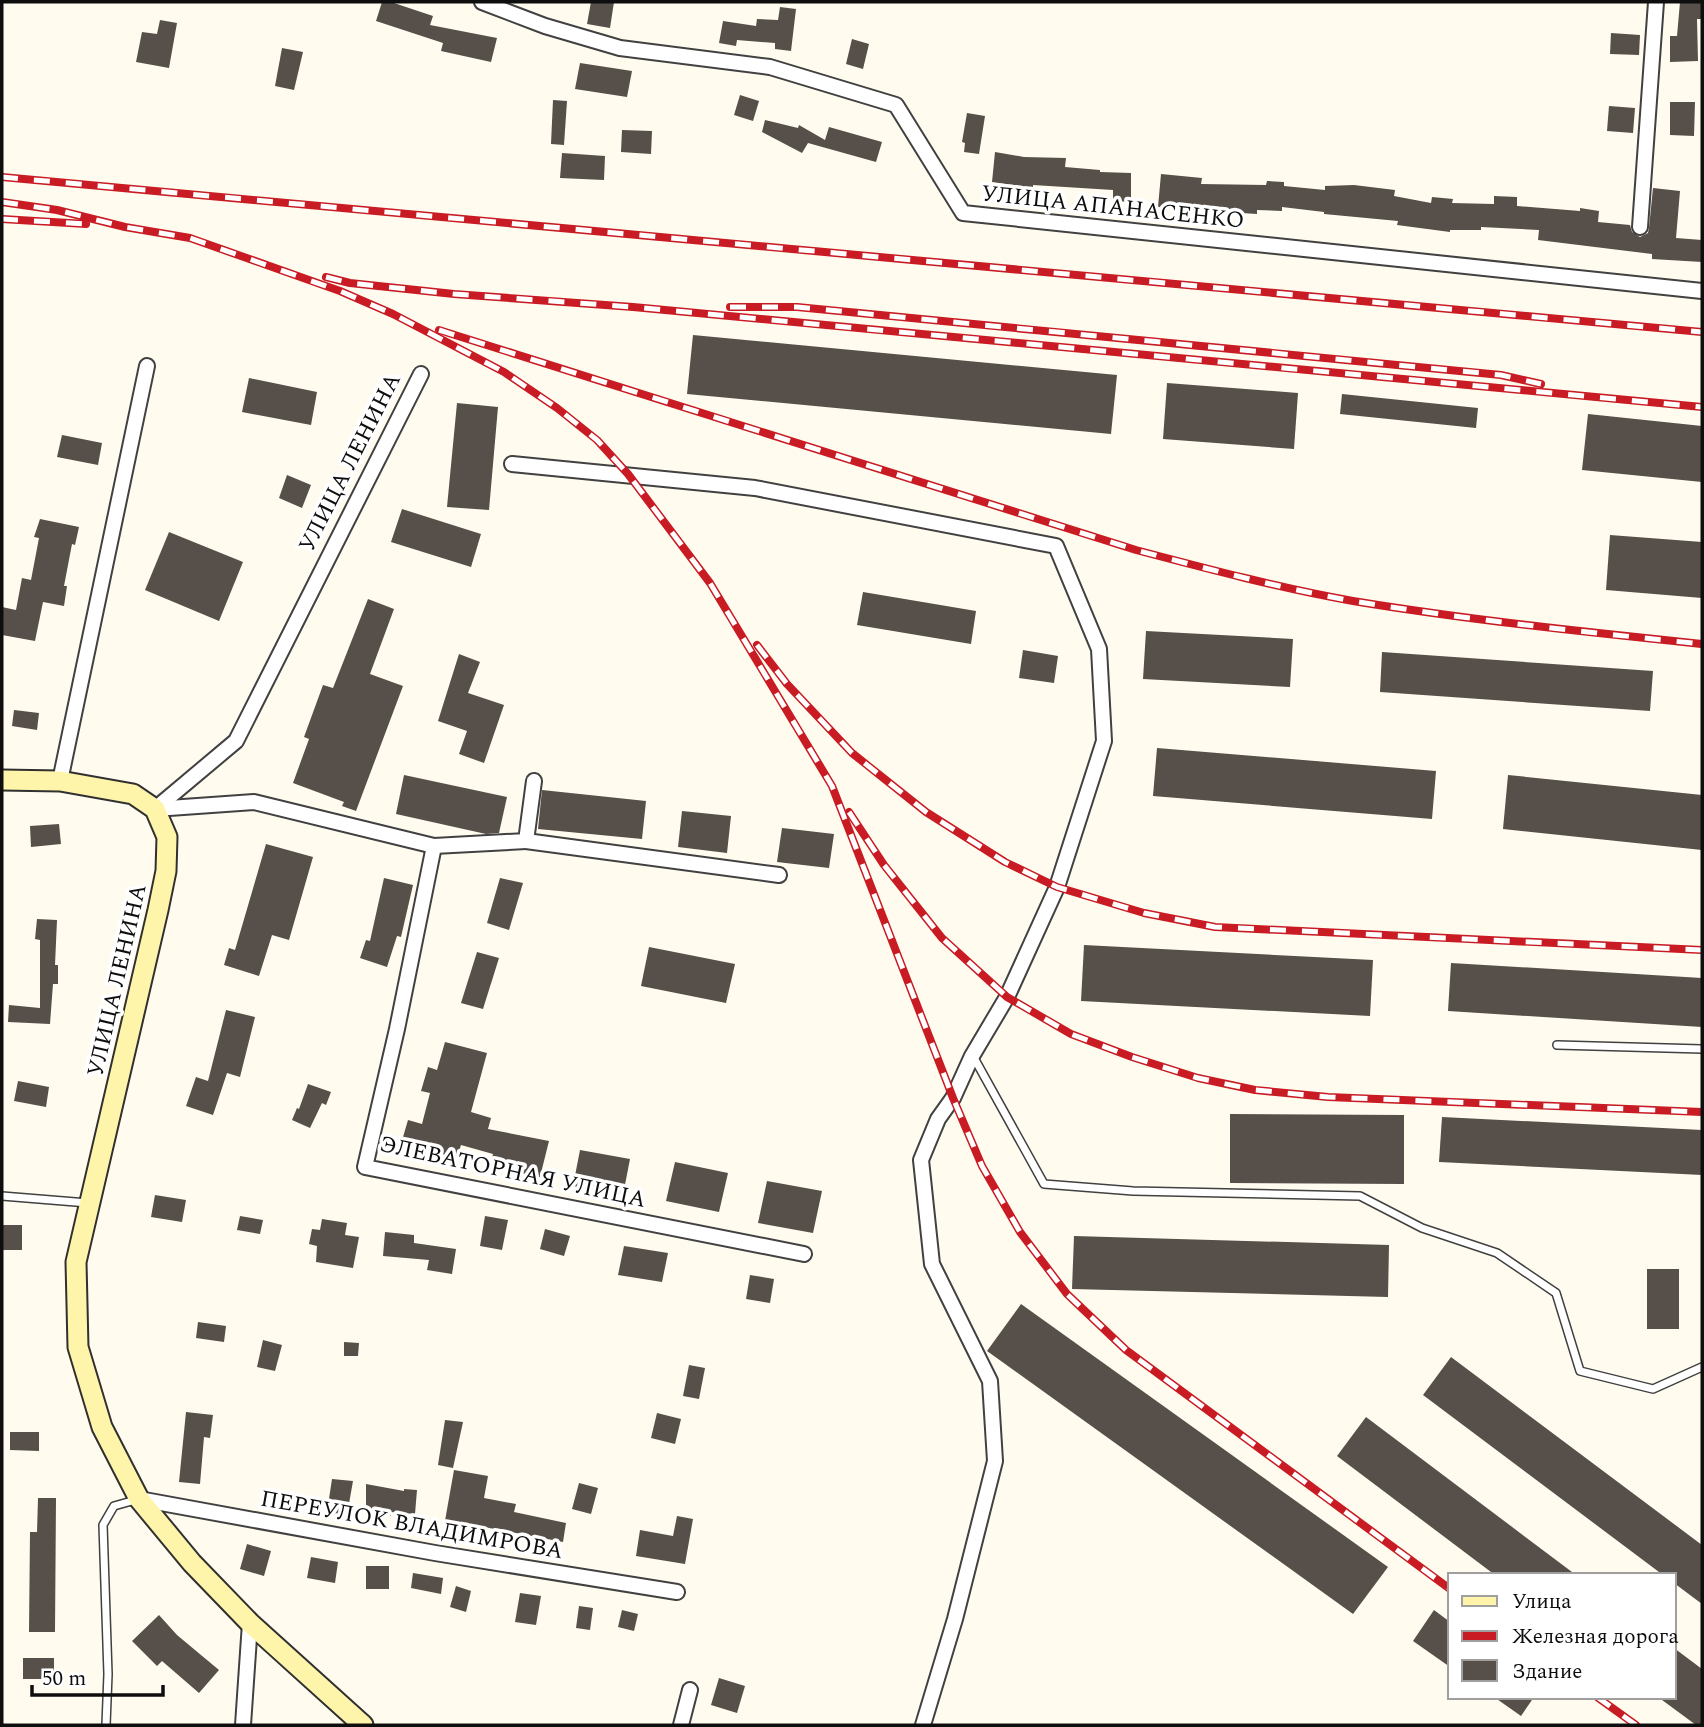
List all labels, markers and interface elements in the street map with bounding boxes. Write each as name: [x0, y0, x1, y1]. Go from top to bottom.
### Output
street label: УЛИЦА АПАНАСЕНКО: [980, 176, 1246, 239]
street label: УЛИЦА ЛЕНИНА: [290, 367, 411, 558]
street label: УЛИЦА ЛЕНИНА: [78, 880, 157, 1080]
street label: ЭЛЕВАТОРНАЯ УЛИЦА: [376, 1127, 649, 1218]
street label: ПЕРЕУЛОК ВЛАДИМРОВА: [257, 1482, 566, 1569]
legend: [1448, 1573, 1676, 1699]
text: Улица: [1512, 1586, 1572, 1618]
text: Железная дорога: [1512, 1621, 1679, 1653]
scale bar: [32, 1654, 163, 1698]
text: Здание: [1512, 1656, 1582, 1688]
text: 50 m: [42, 1663, 86, 1695]

